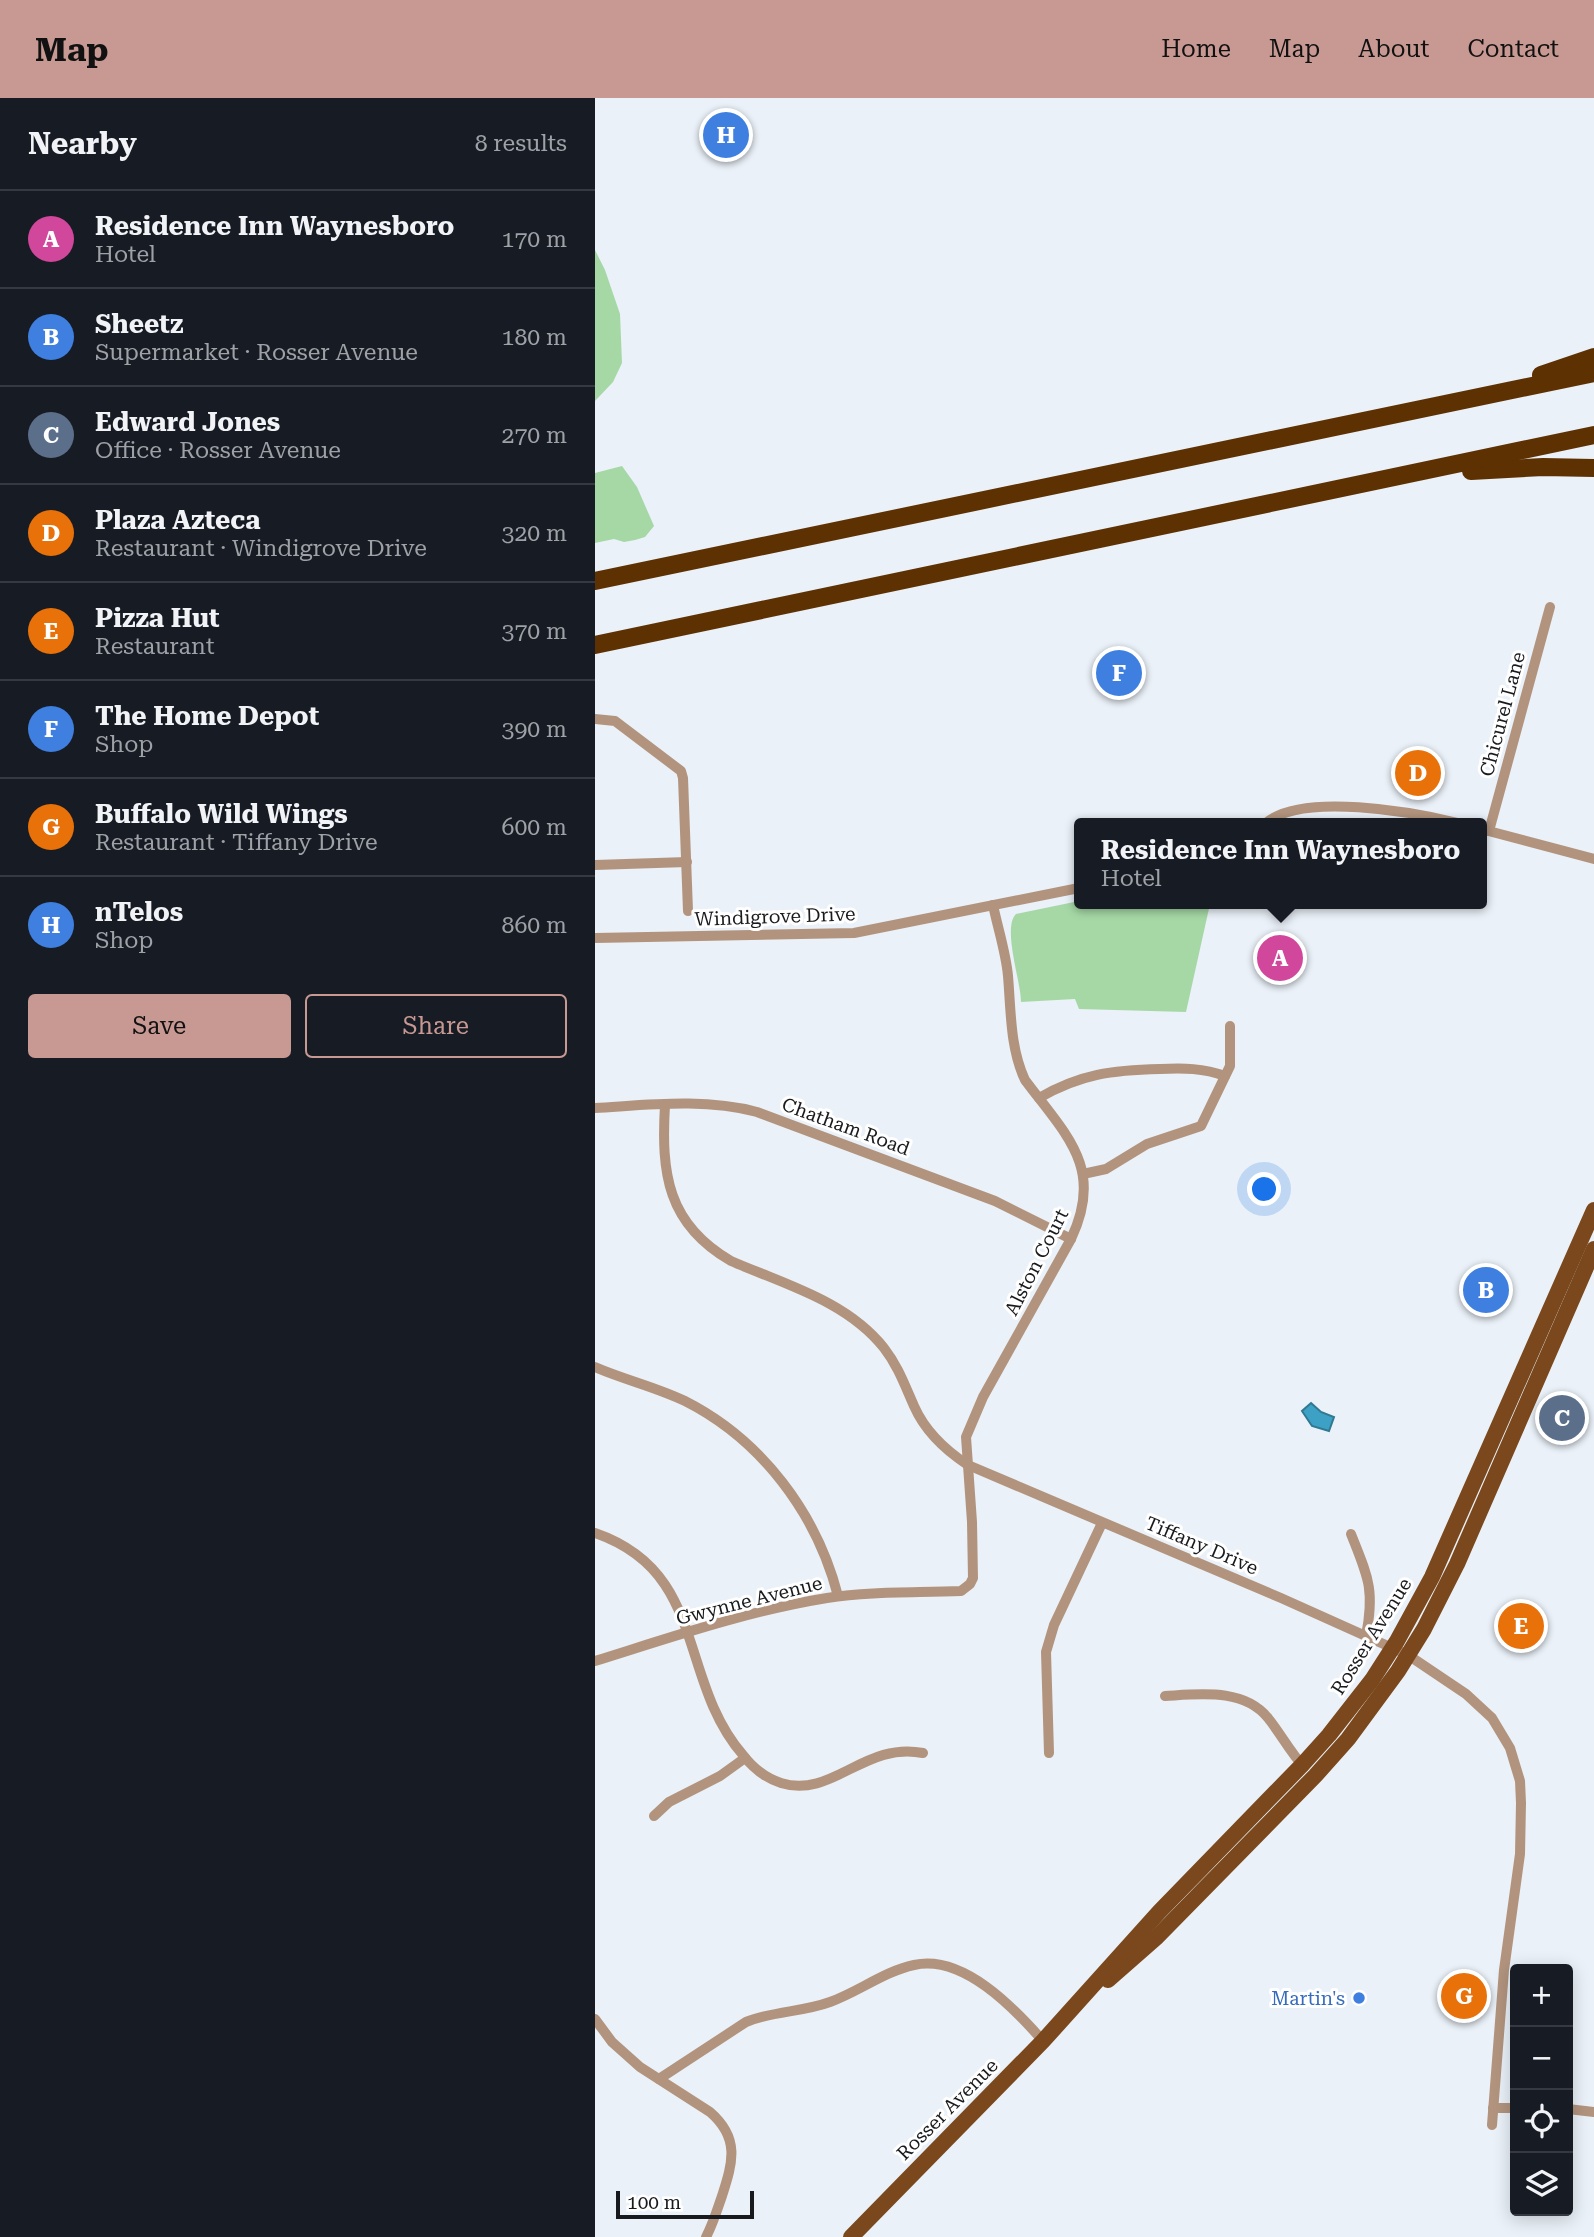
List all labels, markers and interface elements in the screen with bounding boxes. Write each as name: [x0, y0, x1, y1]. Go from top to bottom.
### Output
text: Map: [35, 30, 109, 69]
text: Home: [1161, 35, 1231, 63]
text: Map: [1269, 35, 1320, 63]
text: About: [1358, 35, 1429, 63]
text: Contact: [1467, 35, 1559, 63]
pin: H: [703, 109, 749, 161]
text: Nearby: [28, 126, 137, 161]
text: 8 results: [475, 130, 567, 157]
text: Residence Inn Waynesboro: [95, 211, 454, 241]
text: A: [43, 226, 59, 253]
text: 170 m: [502, 226, 567, 253]
text: Hotel: [95, 241, 156, 268]
text: Sheetz: [95, 309, 184, 339]
text: B: [43, 324, 59, 351]
text: 180 m: [502, 324, 567, 351]
text: Supermarket · Rosser Avenue: [95, 339, 418, 366]
text: Edward Jones: [95, 407, 280, 437]
text: C: [43, 422, 59, 449]
text: 270 m: [502, 422, 567, 449]
text: Office · Rosser Avenue: [95, 437, 341, 464]
text: Plaza Azteca: [95, 505, 261, 535]
text: D: [42, 520, 60, 547]
text: 320 m: [502, 520, 567, 547]
text: Restaurant · Windigrove Drive: [95, 535, 427, 562]
text: Pizza Hut: [95, 603, 220, 633]
text: E: [44, 618, 58, 645]
text: 370 m: [502, 618, 567, 645]
text: Restaurant: [95, 633, 214, 660]
pin: F: [1096, 647, 1142, 699]
street label: Chicurel Lane: [1475, 649, 1530, 779]
text: The Home Depot: [95, 701, 319, 731]
text: F: [44, 716, 58, 743]
text: 390 m: [502, 716, 567, 743]
text: Shop: [95, 731, 153, 758]
pin: D: [1395, 747, 1441, 799]
text: Buffalo Wild Wings: [95, 799, 348, 829]
text: G: [42, 814, 60, 841]
text: 600 m: [502, 814, 567, 841]
popup: [1074, 818, 1487, 909]
text: Restaurant · Tiffany Drive: [95, 829, 378, 856]
text: Residence Inn Waynesboro: [1101, 835, 1460, 865]
text: Hotel: [1101, 865, 1162, 892]
text: nTelos: [95, 897, 183, 927]
street label: Windigrove Drive: [694, 902, 856, 931]
text: H: [42, 912, 61, 939]
text: 860 m: [502, 912, 567, 939]
text: Shop: [95, 927, 153, 954]
pin: A: [1257, 932, 1303, 984]
button: Save: [28, 994, 291, 1058]
button: Share: [305, 994, 567, 1058]
street label: Chatham Road: [779, 1093, 913, 1160]
your location: [1247, 1172, 1281, 1206]
street label: Alston Court: [1000, 1205, 1073, 1319]
pin: B: [1463, 1264, 1509, 1316]
pin: C: [1539, 1392, 1585, 1444]
street label: Tiffany Drive: [1142, 1511, 1262, 1580]
street label: Gwynne Avenue: [674, 1571, 825, 1630]
street label: Rosser Avenue: [1326, 1574, 1417, 1699]
pin: E: [1498, 1600, 1544, 1652]
map controls: [1510, 1964, 1573, 2216]
button: +: [1510, 1964, 1573, 2027]
pin: G: [1441, 1970, 1487, 2022]
place label: Martin's: [1271, 1987, 1345, 2010]
marker: Martin's: [1351, 1990, 1367, 2006]
button: −: [1510, 2027, 1573, 2090]
street label: Rosser Avenue: [892, 2054, 1003, 2165]
button: locate: [1510, 2090, 1573, 2153]
button: layers: [1510, 2153, 1573, 2216]
scale bar: [616, 2188, 754, 2220]
text: 100 m: [627, 2191, 681, 2214]

